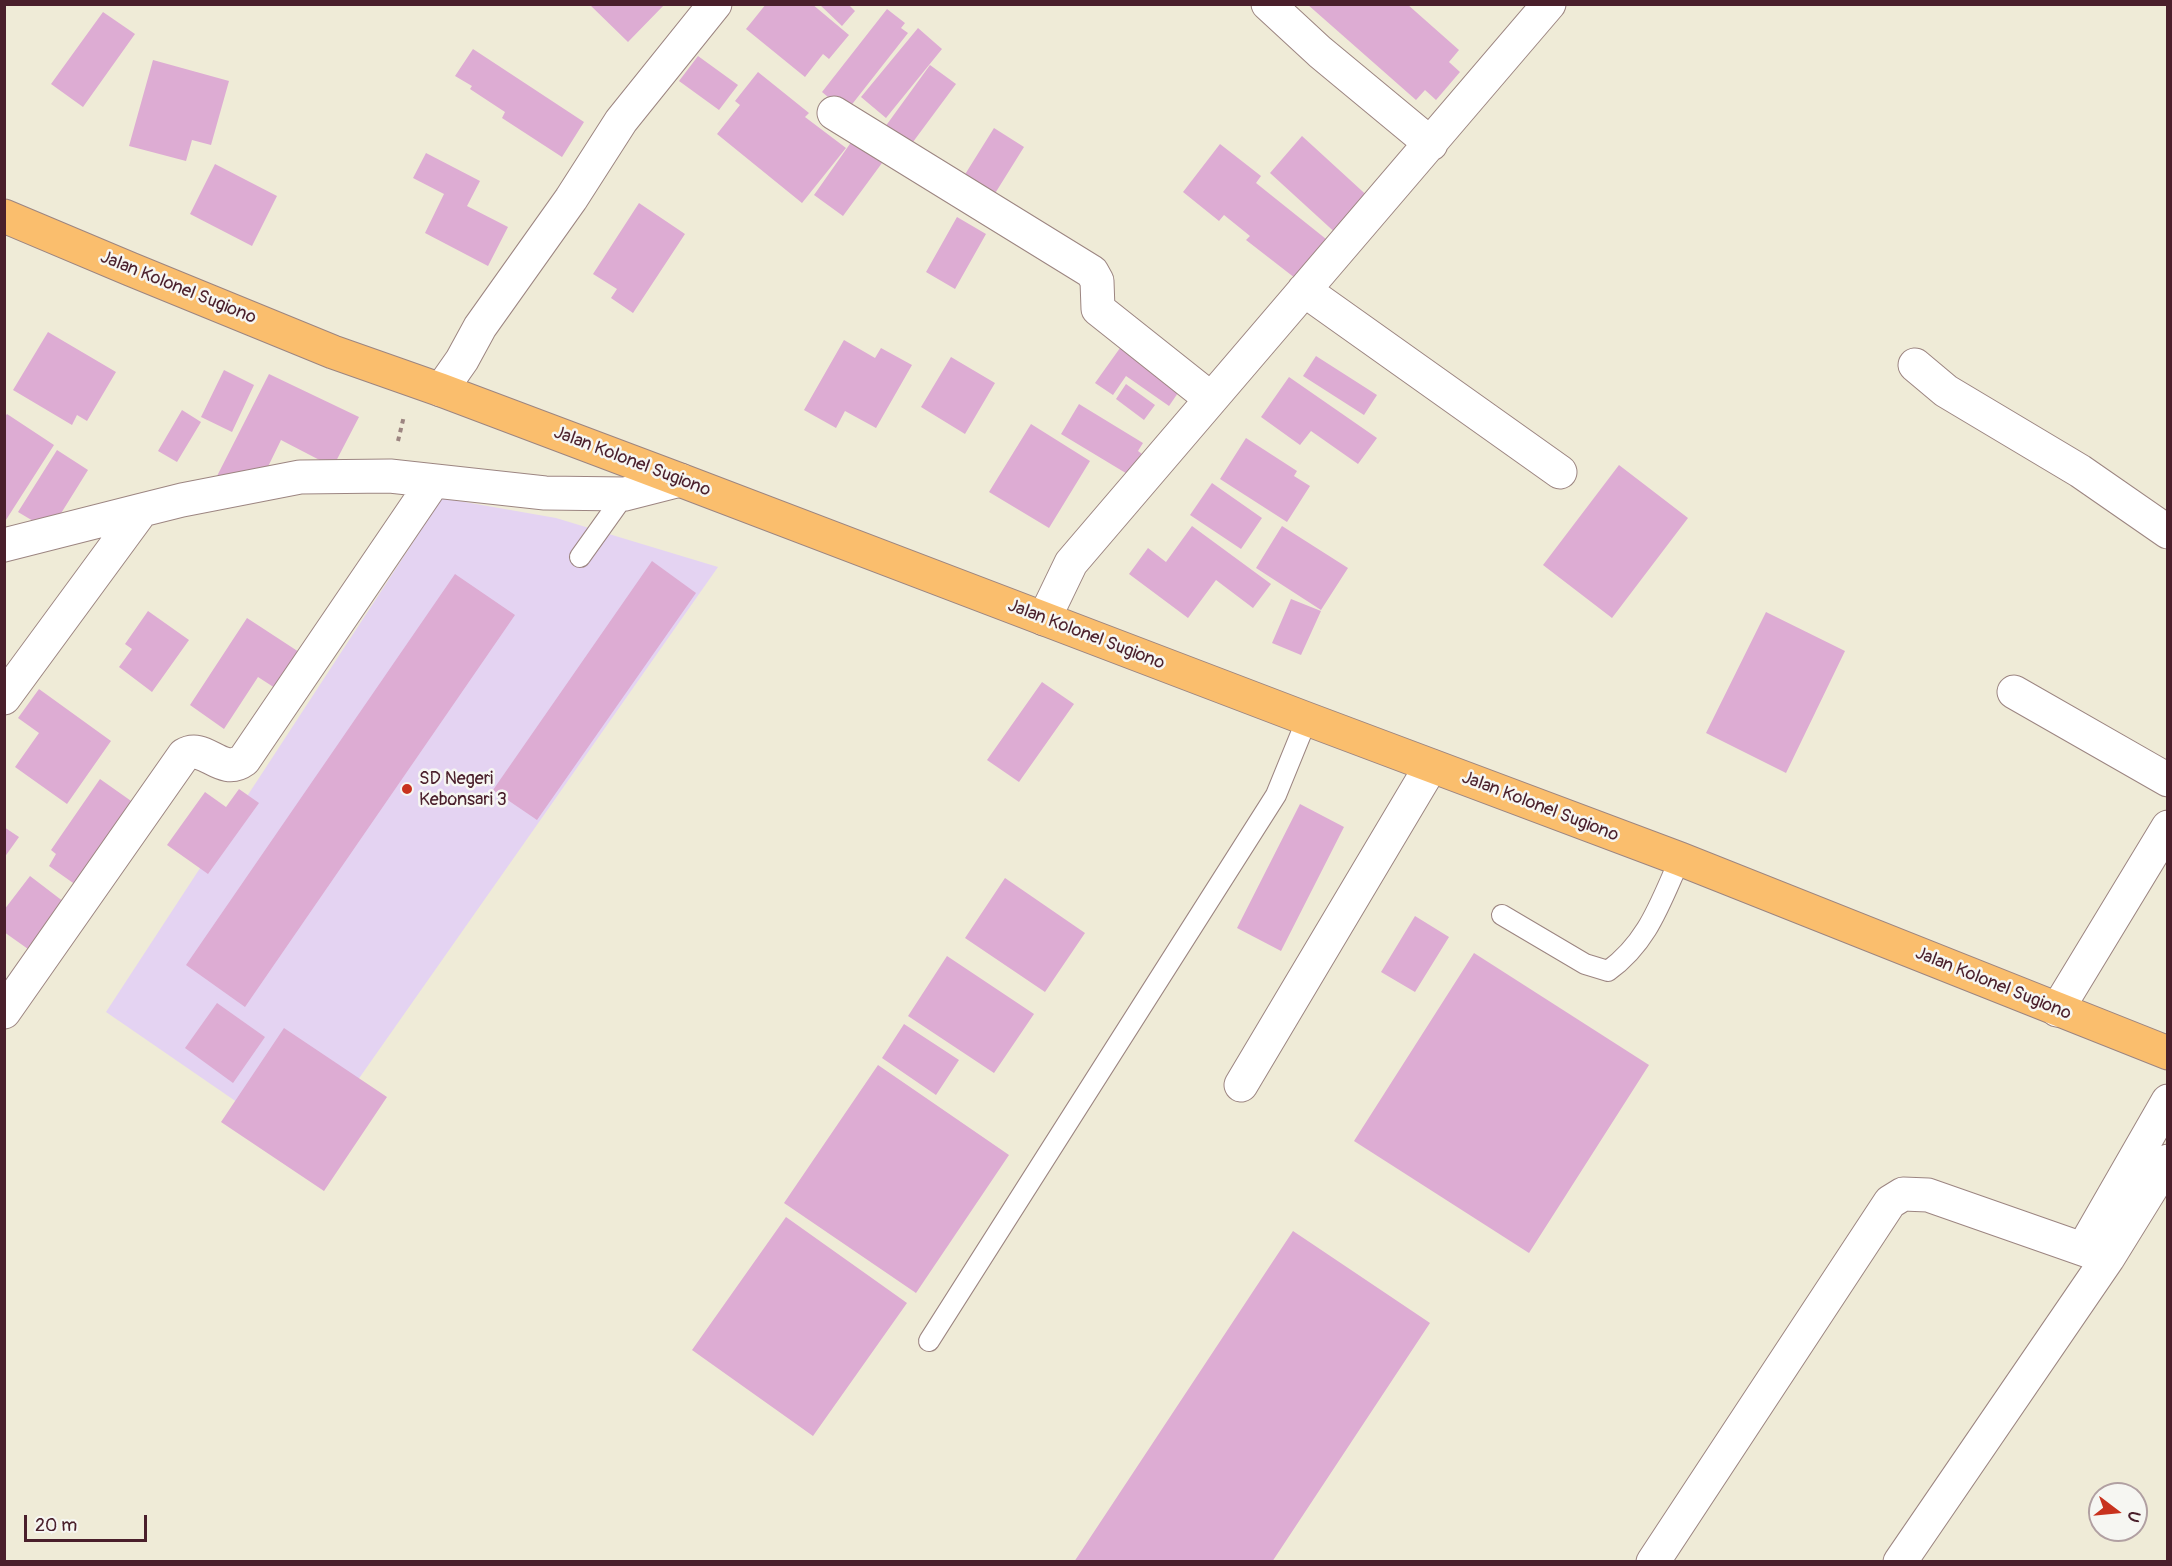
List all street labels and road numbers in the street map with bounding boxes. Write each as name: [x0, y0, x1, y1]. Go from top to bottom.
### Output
street label: Jalan Kolonel Sugiono: [97, 247, 259, 329]
street label: Jalan Kolonel Sugiono: [551, 422, 713, 502]
street label: Jalan Kolonel Sugiono: [1005, 595, 1167, 675]
street label: Jalan Kolonel Sugiono: [1459, 767, 1621, 847]
street label: Jalan Kolonel Sugiono: [1912, 943, 2074, 1025]

